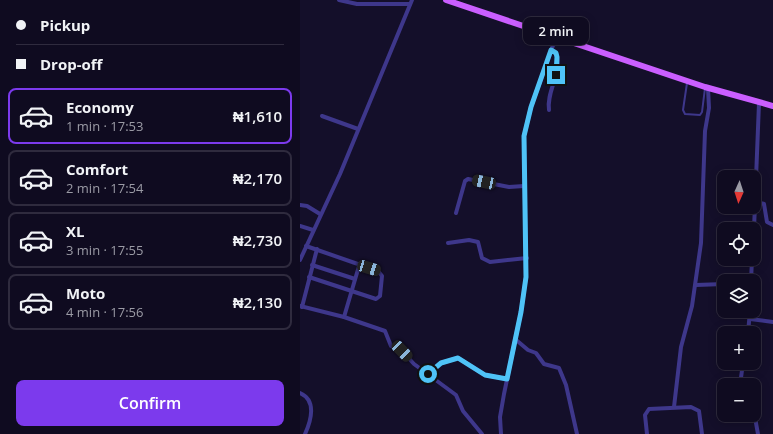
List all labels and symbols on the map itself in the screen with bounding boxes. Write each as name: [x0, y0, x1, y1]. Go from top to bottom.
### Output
callout: 2 min: [523, 17, 589, 45]
route end: [547, 66, 565, 84]
north arrow: [717, 170, 761, 214]
car: [471, 174, 497, 190]
car: [356, 259, 382, 277]
car: [389, 338, 415, 364]
route start: [419, 365, 437, 383]

